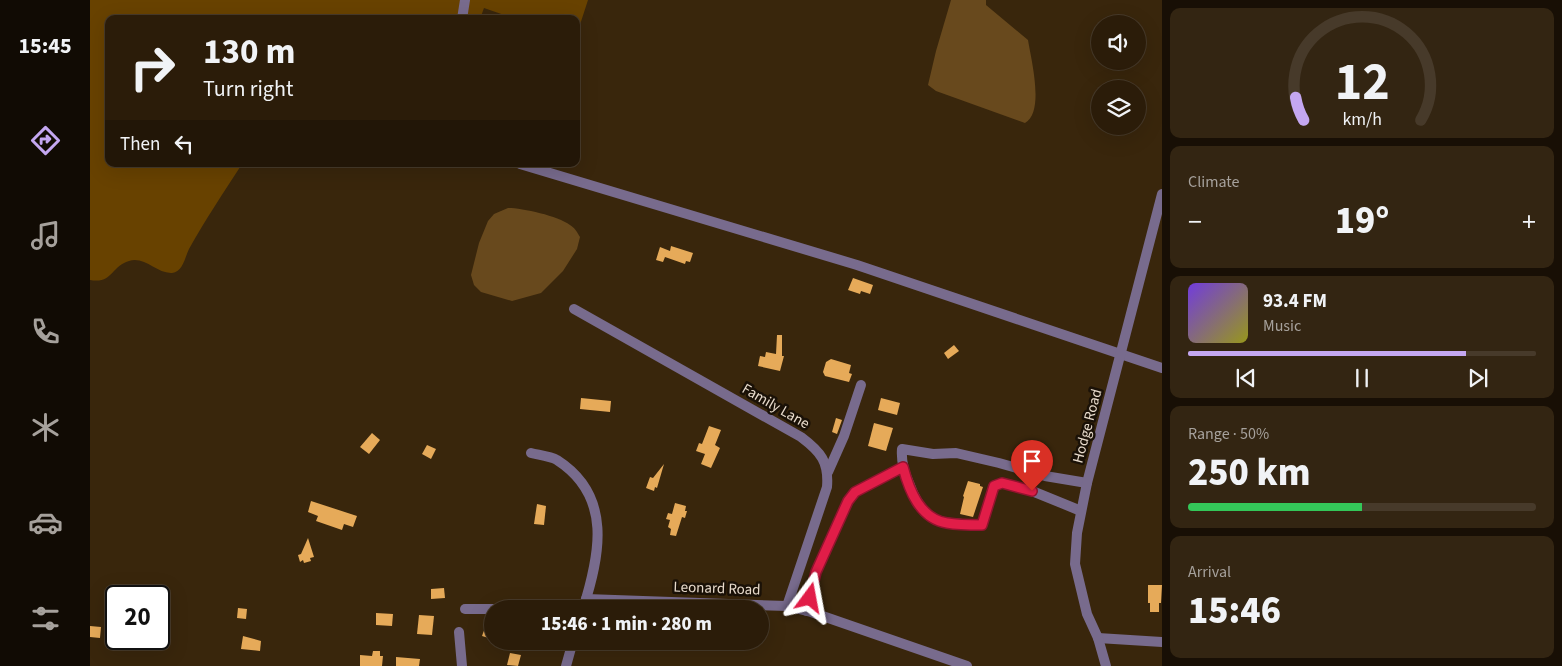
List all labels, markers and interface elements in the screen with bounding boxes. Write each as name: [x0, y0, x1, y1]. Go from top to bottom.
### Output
map controls: [1091, 15, 1146, 135]
button: sound: [1091, 15, 1146, 70]
text: 130 m: [203, 27, 295, 77]
text: 15:45: [18, 30, 72, 62]
icon: right: [120, 35, 185, 100]
text: 12: [1335, 46, 1389, 120]
text: Turn right: [203, 73, 293, 105]
button: layers: [1091, 80, 1146, 135]
text: km/h: [1342, 107, 1382, 132]
icon: directions: [28, 123, 63, 158]
icon: left: [170, 130, 198, 158]
text: Then: [120, 131, 160, 158]
text: Climate: [1188, 171, 1239, 193]
text: 19°: [1335, 194, 1389, 248]
text: −: [1188, 202, 1202, 242]
text: +: [1522, 202, 1536, 242]
icon: music: [28, 218, 63, 253]
text: 93.4 FM: [1263, 288, 1327, 315]
icon: phone: [28, 314, 63, 349]
text: Music: [1263, 315, 1301, 337]
icon: previous: [1232, 364, 1260, 392]
icon: pause: [1348, 364, 1376, 392]
icon: next: [1464, 364, 1492, 392]
street label: Family Lane: [738, 379, 813, 434]
street label: Hodge Road: [1067, 387, 1107, 466]
icon: climate: [28, 410, 63, 445]
text: Range · 50%: [1188, 423, 1269, 445]
pin: [1011, 440, 1053, 491]
text: 250 km: [1188, 446, 1310, 500]
icon: arrive: [1018, 447, 1046, 475]
icon: car: [28, 505, 63, 540]
text: Arrival: [1188, 561, 1231, 583]
position arrow: [783, 571, 835, 623]
street label: Leonard Road: [673, 576, 761, 601]
text: 15:46: [1188, 584, 1281, 638]
speed limit sign: 20: [105, 585, 170, 650]
icon: filters: [28, 601, 63, 636]
text: 15:46 · 1 min · 280 m: [541, 611, 712, 638]

